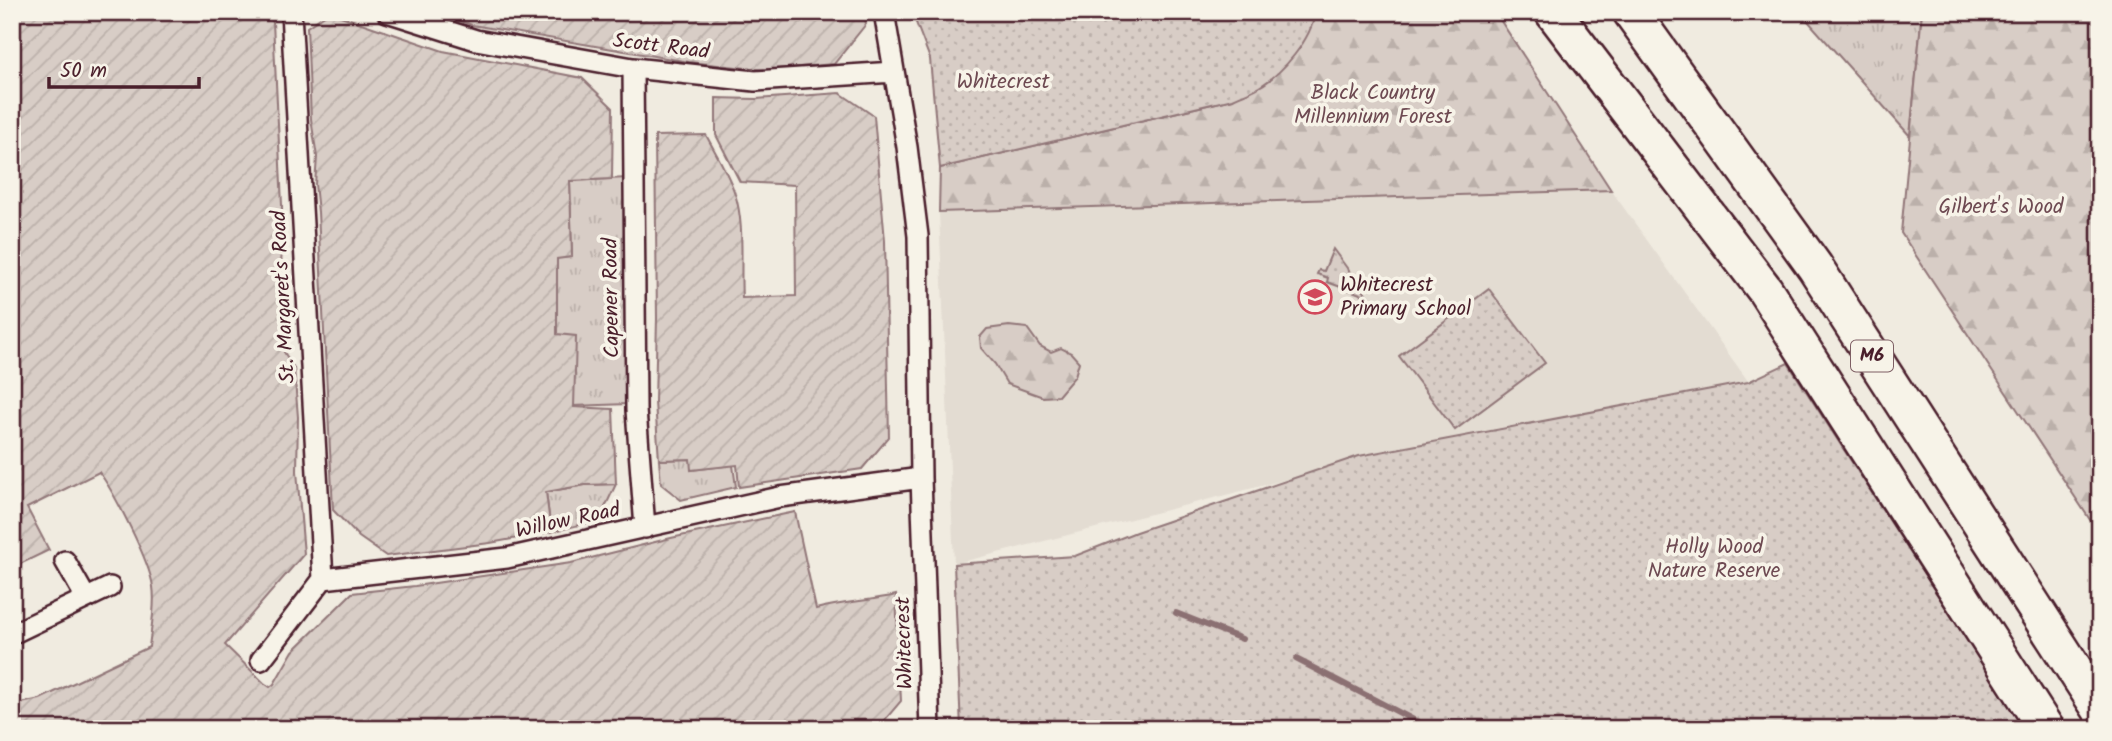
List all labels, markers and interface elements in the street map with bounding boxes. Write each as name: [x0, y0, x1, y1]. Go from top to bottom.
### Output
street label: Scott Road: [611, 25, 712, 69]
scale bar: [49, 46, 200, 90]
text: 50 m: [60, 55, 107, 88]
park label: Whitecrest: [956, 66, 1050, 99]
park label: Black Country Millennium Forest: [1294, 77, 1453, 134]
park label: Gilbert's Wood: [1939, 191, 2064, 224]
street label: St. Margaret's Road: [263, 209, 305, 384]
street label: Capener Road: [594, 237, 630, 358]
place label: Whitecrest Primary School: [1340, 269, 1471, 326]
school or university icon: Whitecrest Primary School: [1296, 278, 1334, 316]
road number: M6: [1851, 340, 1893, 372]
street label: Willow Road: [513, 494, 624, 548]
park label: Holly Wood Nature Reserve: [1648, 531, 1781, 588]
street label: Whitecrest: [887, 595, 923, 690]

